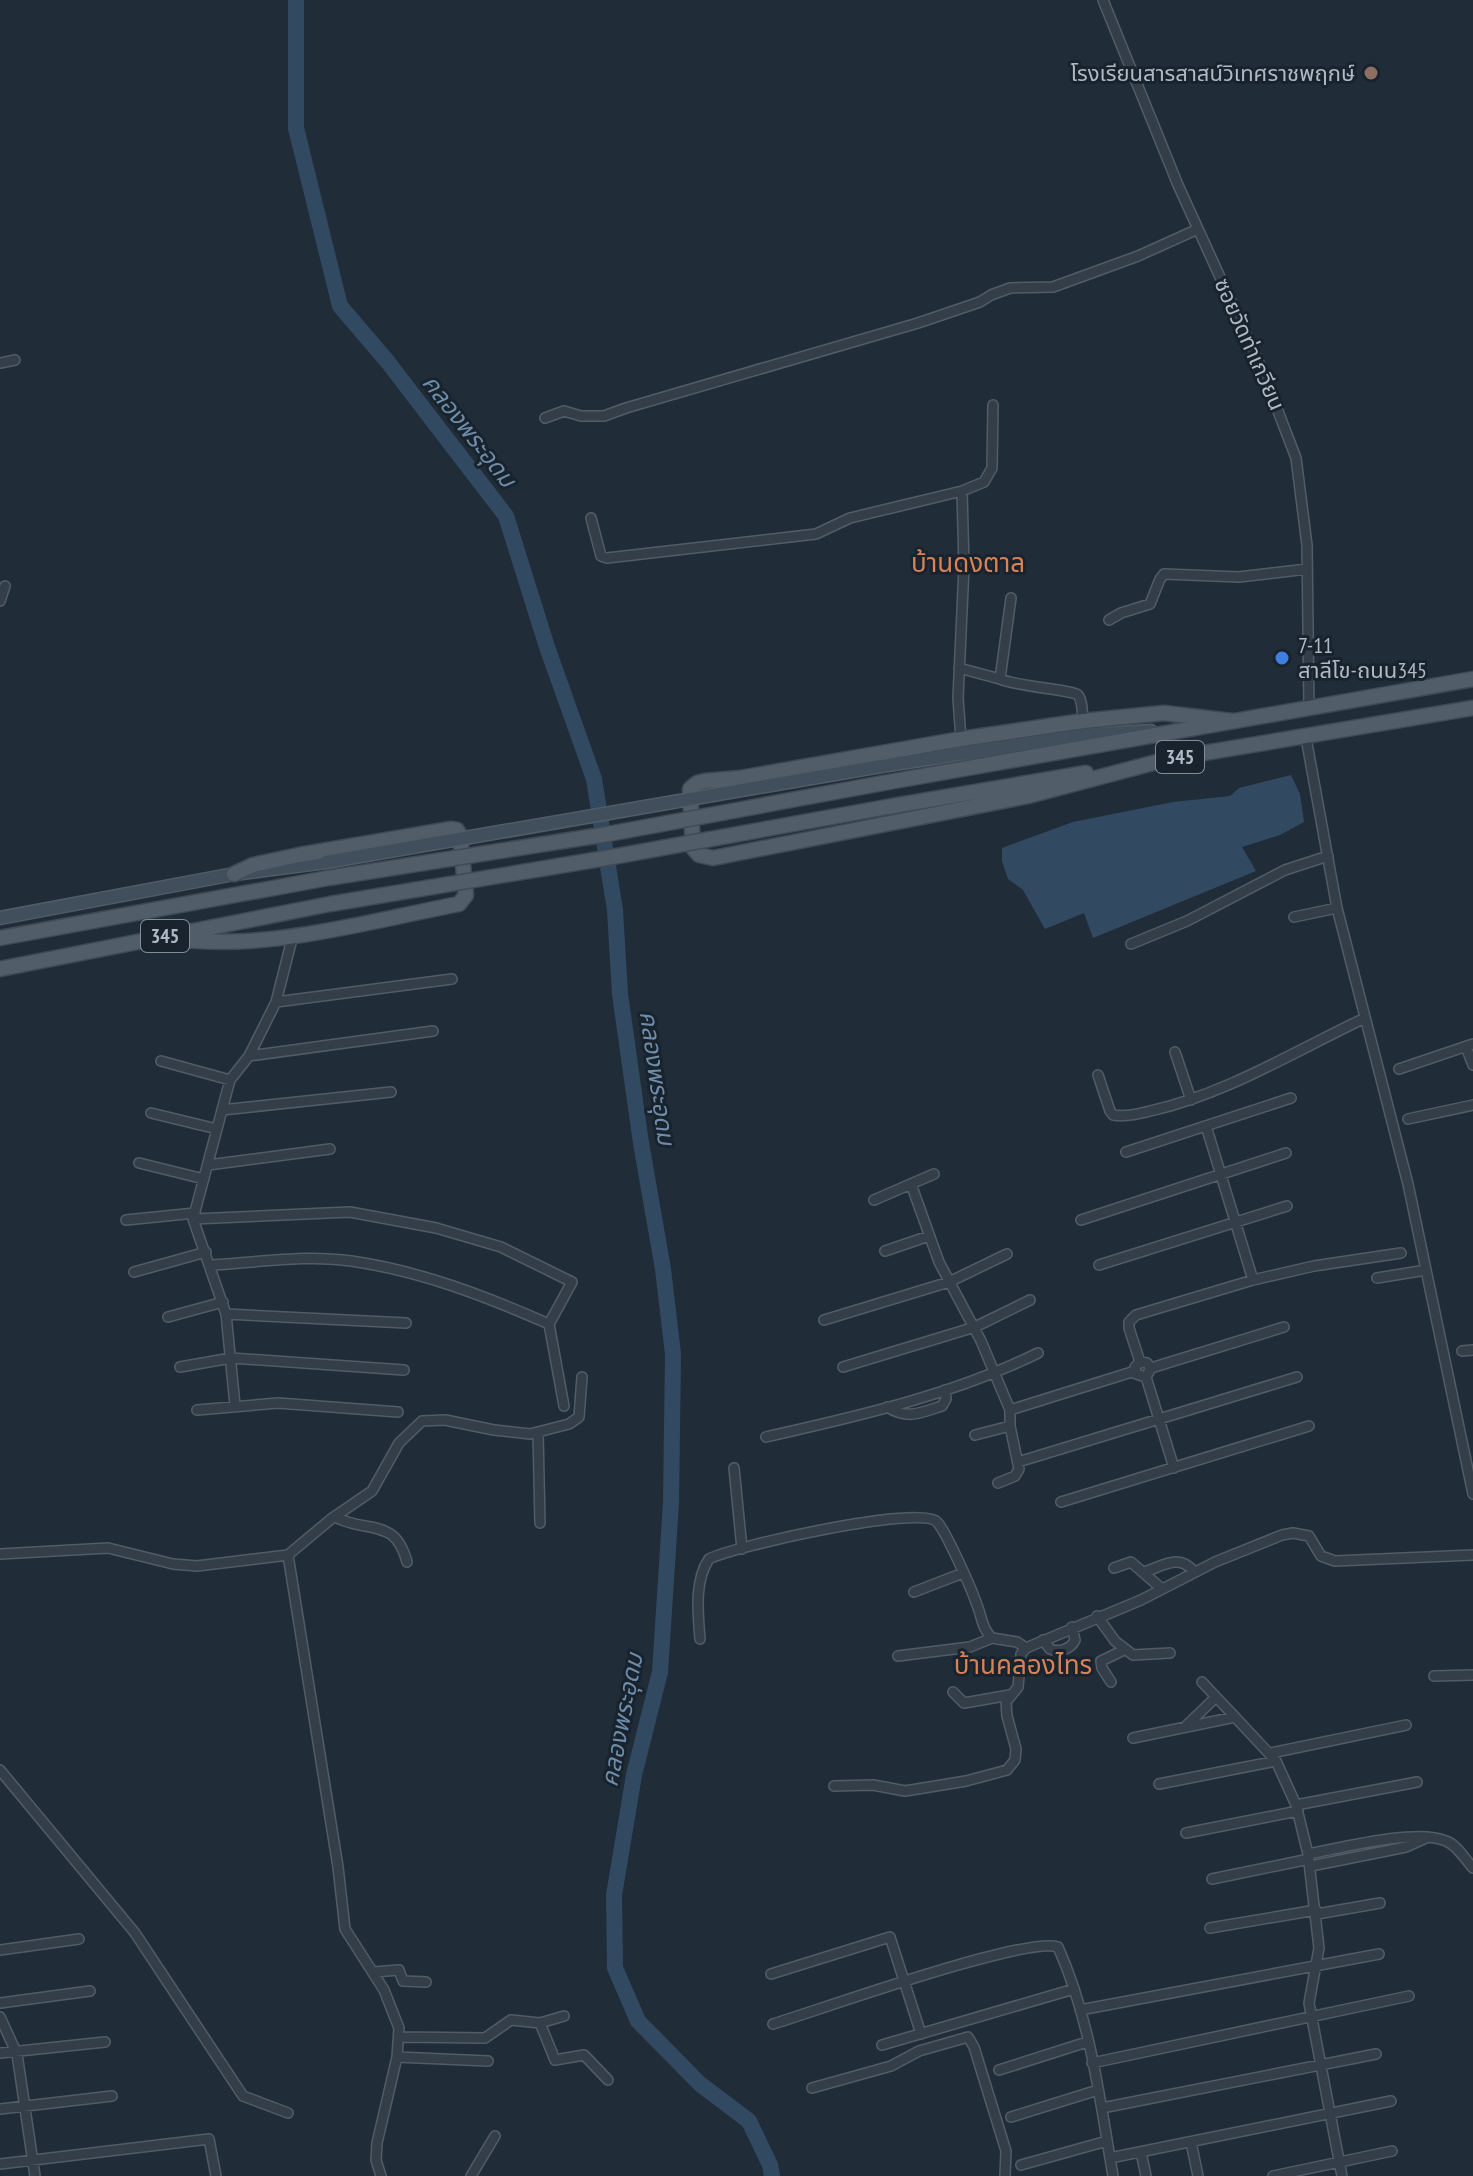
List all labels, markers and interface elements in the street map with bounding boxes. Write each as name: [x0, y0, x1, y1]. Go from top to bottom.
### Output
place label: โรงเรียนสารสาสน์วิเทศราชพฤกษ์: [1070, 59, 1355, 87]
marker: โรงเรียนสารสาสน์วิเทศราชพฤกษ์: [1362, 64, 1380, 82]
street label: ซอยวัดท่าเกวียน: [1208, 274, 1292, 414]
water label: คลองพระอุดม: [416, 368, 525, 495]
district label: บ้านดงตาล: [911, 546, 1025, 579]
place label: 7-11 สาลีโข-ถนน345: [1298, 631, 1427, 684]
marker: 7-11 สาลีโข-ถนน345: [1273, 649, 1291, 667]
road number: 345: [1156, 741, 1204, 773]
road number: 345: [141, 920, 189, 952]
water label: คลองพระอุดม: [633, 1009, 683, 1149]
district label: บ้านคลองไทร: [954, 1648, 1092, 1681]
water label: คลองพระอุดม: [593, 1649, 650, 1789]

